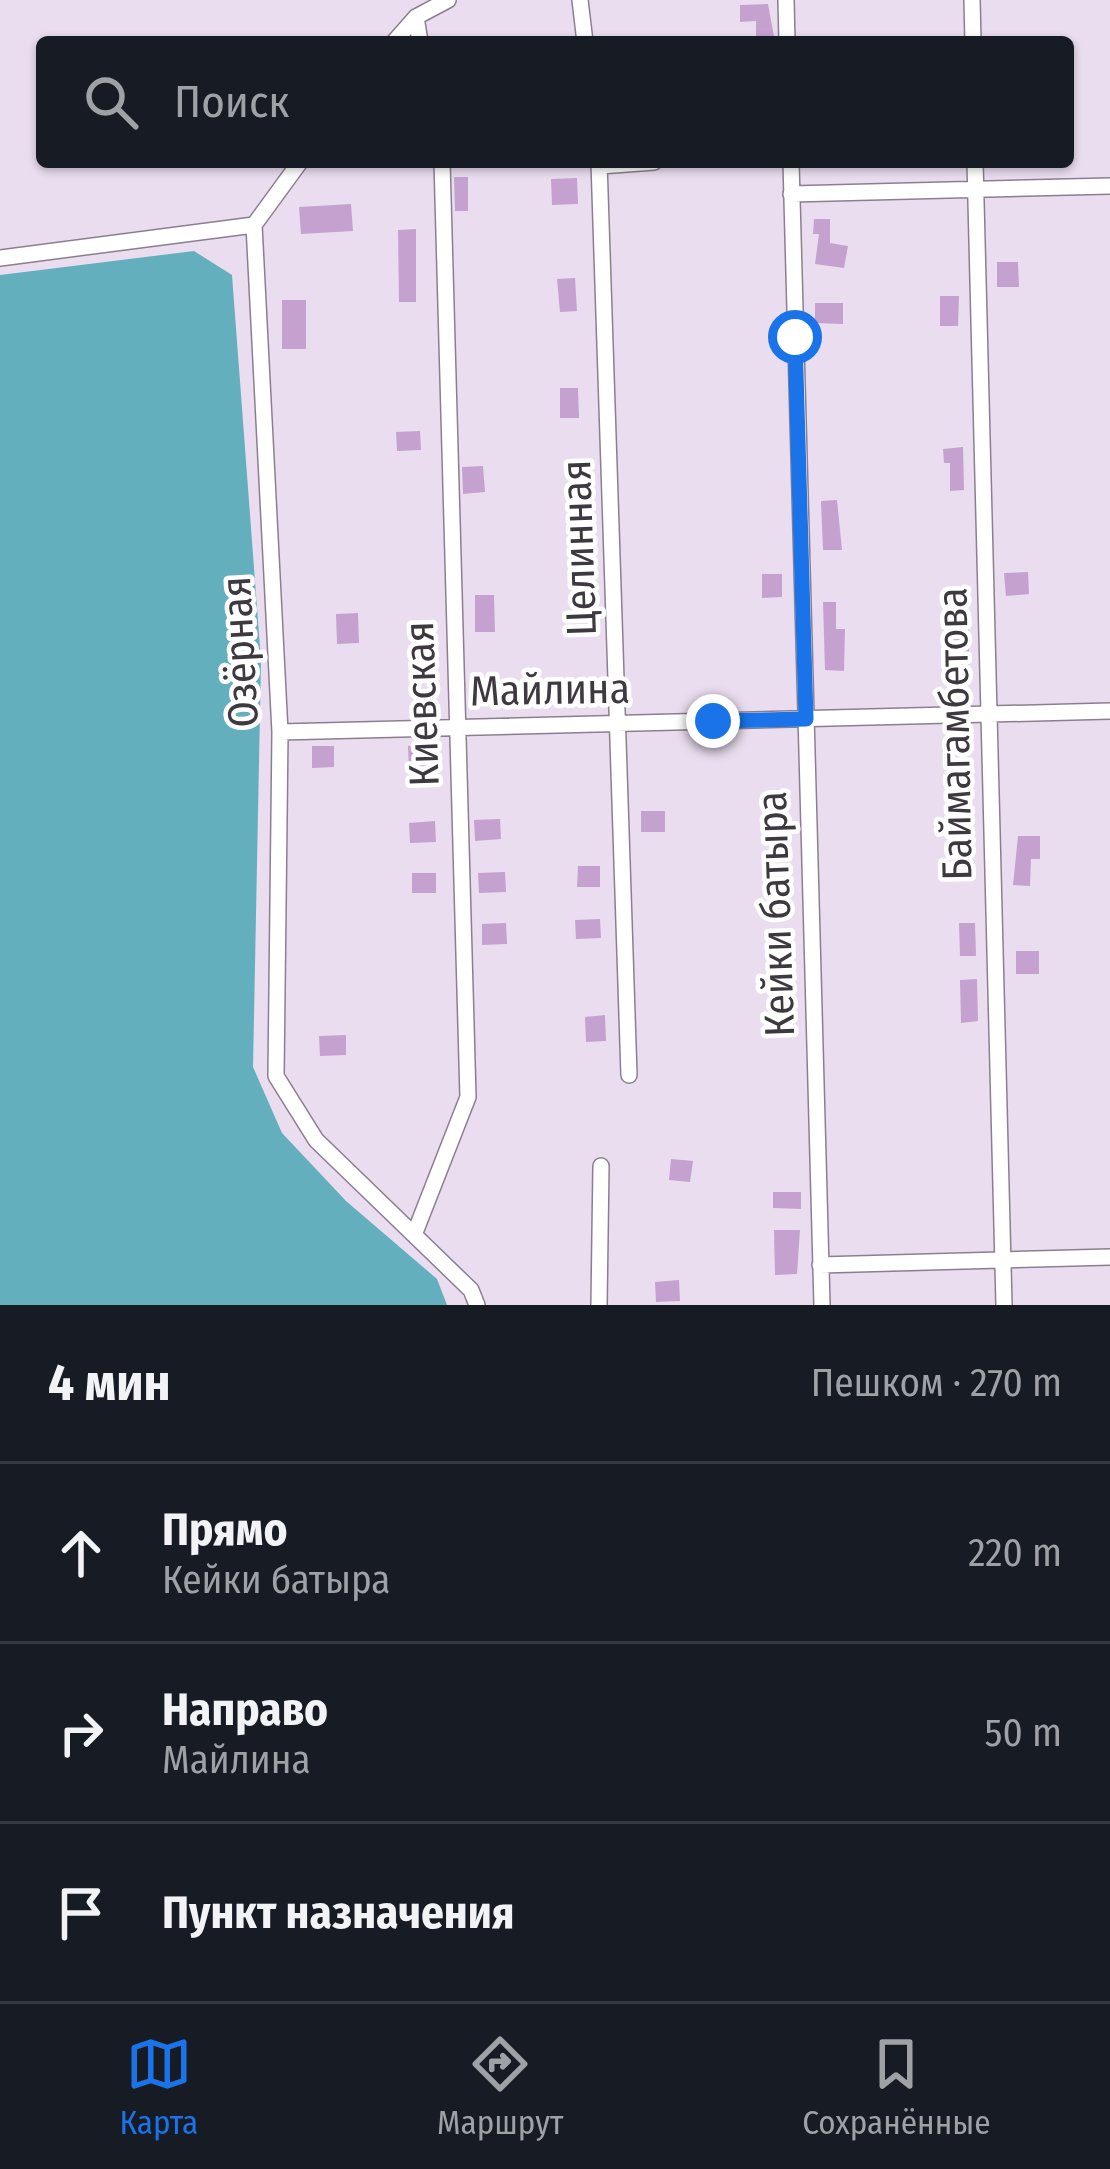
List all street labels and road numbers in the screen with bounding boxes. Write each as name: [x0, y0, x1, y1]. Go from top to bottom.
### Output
street label: Целинная: [551, 459, 607, 637]
street label: Озёрная: [211, 575, 269, 729]
street label: Баймагамбетова: [927, 587, 983, 881]
street label: Киевская: [394, 621, 450, 787]
street label: Майлина: [470, 664, 630, 716]
street label: Кейки батыра: [747, 790, 805, 1038]

